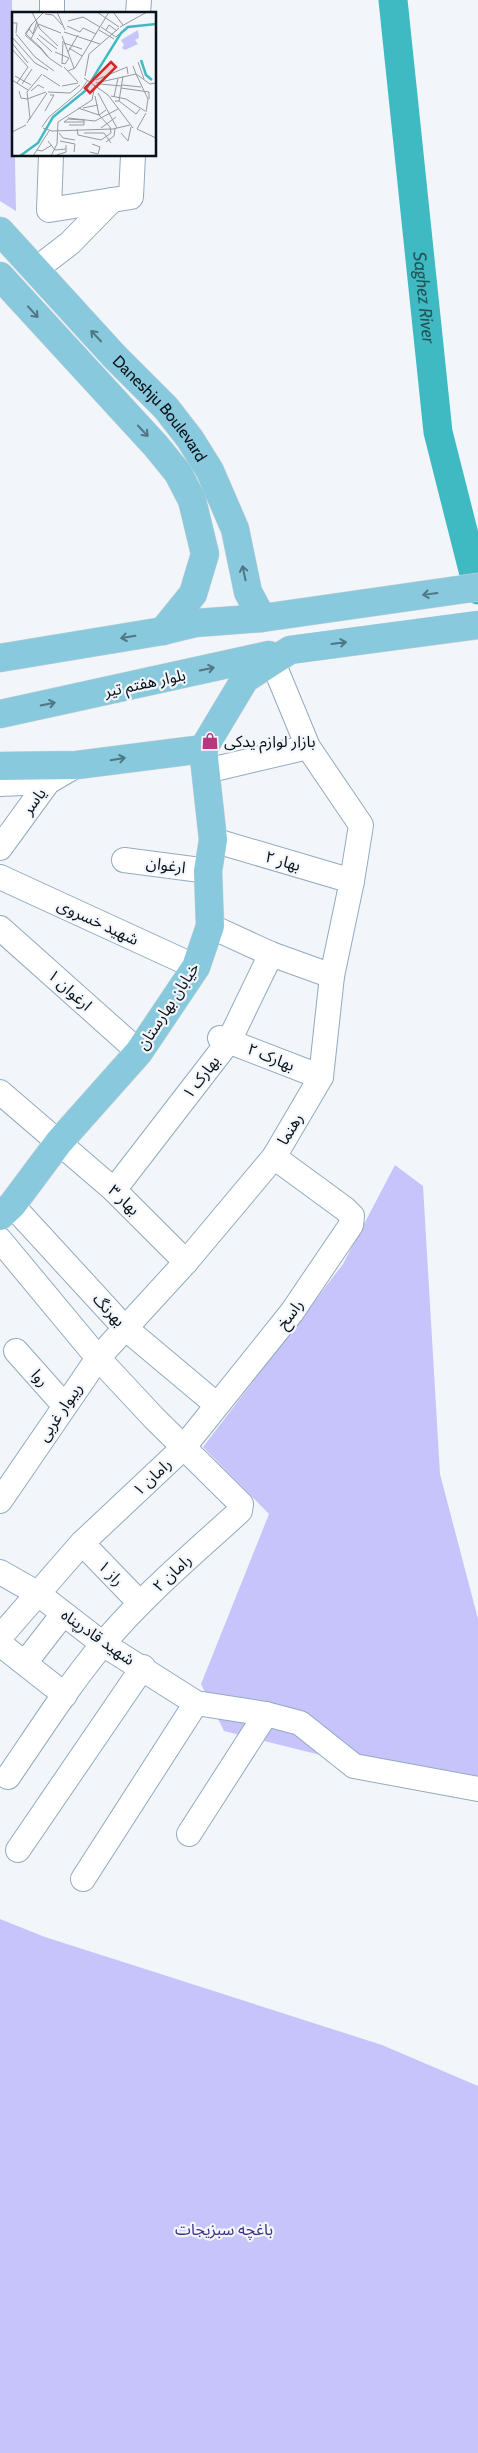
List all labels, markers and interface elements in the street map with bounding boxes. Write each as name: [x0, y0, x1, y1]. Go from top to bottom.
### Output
inset map: [12, 12, 156, 156]
water label: Saghez River: [408, 251, 440, 346]
one-way arrow: [27, 306, 39, 319]
one-way arrow: [90, 330, 102, 343]
street label: Daneshju Boulevard: [109, 351, 211, 465]
one-way arrow: [137, 425, 149, 438]
one-way arrow: [239, 566, 248, 582]
one-way arrow: [422, 589, 438, 599]
one-way arrow: [120, 632, 136, 642]
one-way arrow: [330, 638, 346, 648]
one-way arrow: [198, 664, 214, 673]
street label: بلوار هفتم تیر: [102, 665, 188, 704]
one-way arrow: [39, 698, 55, 708]
shop icon: بازار لوازم یدکی: [200, 731, 220, 751]
place label: بازار لوازم یدکی: [224, 732, 315, 754]
one-way arrow: [110, 754, 126, 764]
street label: یاسر: [17, 784, 50, 819]
street label: بهار ۲: [263, 847, 303, 875]
street label: ارغوان: [145, 853, 187, 877]
street label: شهید خسروی: [54, 895, 142, 949]
street label: خیابان بهارستان: [133, 959, 203, 1053]
street label: ارغوان ۱: [44, 965, 96, 1015]
street label: بهارک ۲: [245, 1039, 297, 1075]
street label: بهارک ۱: [178, 1052, 224, 1102]
street label: رهنما: [273, 1110, 307, 1148]
street label: بهار ۳: [105, 1181, 143, 1219]
street label: بهرنگ: [89, 1290, 129, 1330]
street label: راسخ: [273, 1295, 310, 1334]
street label: روا: [27, 1365, 53, 1391]
street label: ریبوار غربی: [34, 1379, 86, 1445]
street label: رامان ۱: [129, 1454, 175, 1500]
street label: رامان ۲: [149, 1550, 195, 1596]
street label: راز ۱: [94, 1556, 128, 1590]
street label: شهید قادرپناه: [57, 1605, 138, 1670]
park label: باغچه سبزیجات: [175, 2220, 273, 2240]

